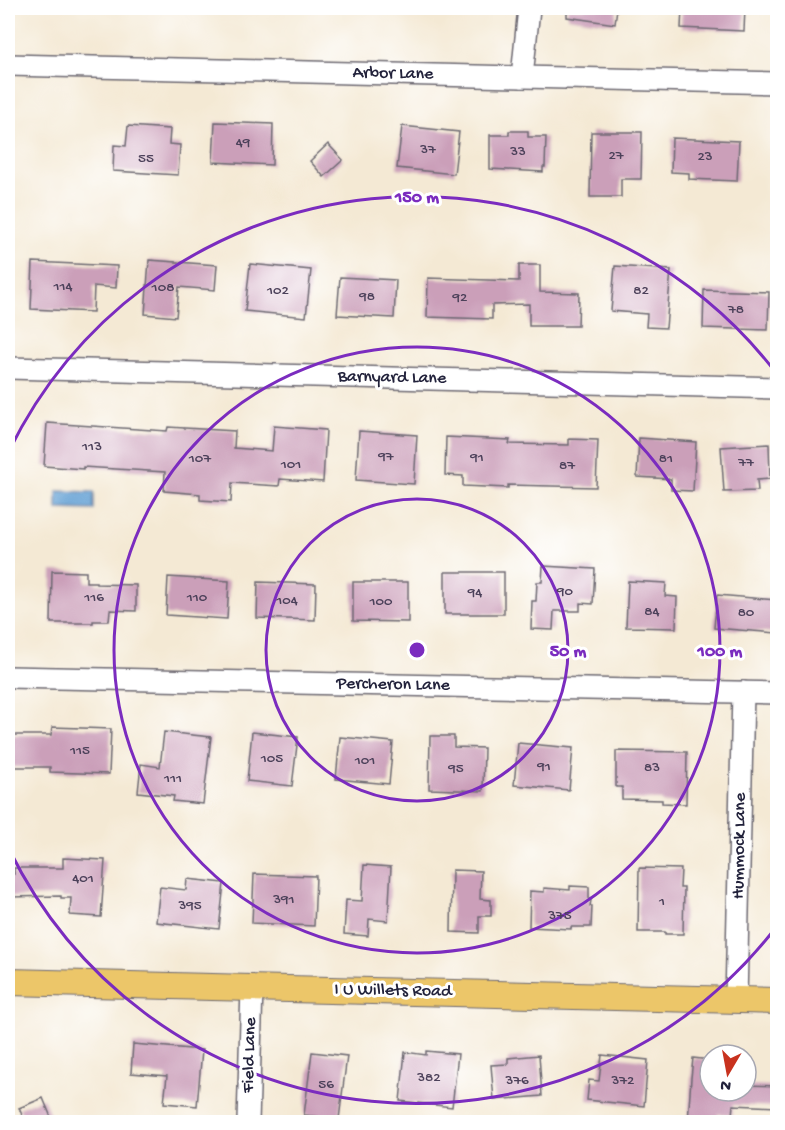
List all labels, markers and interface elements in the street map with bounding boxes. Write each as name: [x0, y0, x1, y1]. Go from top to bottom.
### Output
street label: Arbor Lane: [352, 63, 434, 85]
house number: 49: [236, 134, 251, 152]
house number: 37: [419, 141, 437, 159]
house number: 33: [509, 143, 526, 161]
house number: 27: [608, 147, 625, 165]
house number: 23: [697, 148, 713, 166]
house number: 55: [138, 150, 154, 168]
text: 150 m: [394, 188, 439, 209]
house number: 114: [52, 278, 73, 296]
house number: 108: [151, 279, 174, 297]
house number: 102: [266, 282, 289, 300]
house number: 82: [633, 282, 649, 300]
house number: 98: [358, 288, 375, 306]
house number: 92: [452, 289, 467, 307]
house number: 78: [727, 301, 744, 319]
street label: Barnyard Lane: [337, 367, 447, 389]
house number: 113: [81, 438, 102, 456]
house number: 97: [377, 448, 395, 466]
house number: 91: [469, 449, 484, 467]
house number: 107: [188, 450, 212, 468]
house number: 81: [659, 450, 673, 468]
house number: 77: [737, 454, 755, 472]
house number: 101: [280, 456, 301, 474]
house number: 87: [559, 457, 576, 475]
house number: 90: [556, 583, 573, 601]
house number: 94: [467, 584, 482, 602]
house number: 116: [83, 589, 104, 607]
house number: 110: [186, 589, 208, 607]
house number: 104: [275, 592, 298, 610]
house number: 100: [368, 593, 393, 611]
house number: 84: [644, 603, 660, 621]
house number: 80: [738, 604, 755, 622]
centre of rings: [407, 640, 427, 660]
text: 50 m: [550, 642, 587, 663]
text: 100 m: [697, 642, 743, 663]
street label: Percheron Lane: [335, 673, 451, 697]
house number: 115: [69, 742, 90, 760]
house number: 105: [260, 750, 283, 768]
house number: 101: [354, 752, 375, 770]
house number: 91: [536, 758, 551, 776]
house number: 83: [644, 759, 660, 777]
house number: 95: [447, 760, 464, 778]
house number: 111: [163, 770, 182, 788]
street label: Hummock Lane: [729, 792, 751, 899]
house number: 401: [72, 870, 94, 888]
house number: 391: [272, 891, 295, 909]
house number: 1: [658, 893, 665, 911]
house number: 395: [177, 897, 202, 915]
house number: 375: [547, 907, 572, 925]
street label: I U Willets Road: [334, 979, 453, 1003]
street label: Field Lane: [238, 1016, 262, 1094]
north arrow: [698, 1043, 758, 1103]
house number: 382: [416, 1069, 441, 1087]
house number: 376: [504, 1072, 529, 1090]
house number: 372: [611, 1072, 634, 1090]
text: N: [719, 1074, 733, 1095]
house number: 56: [318, 1076, 334, 1094]

